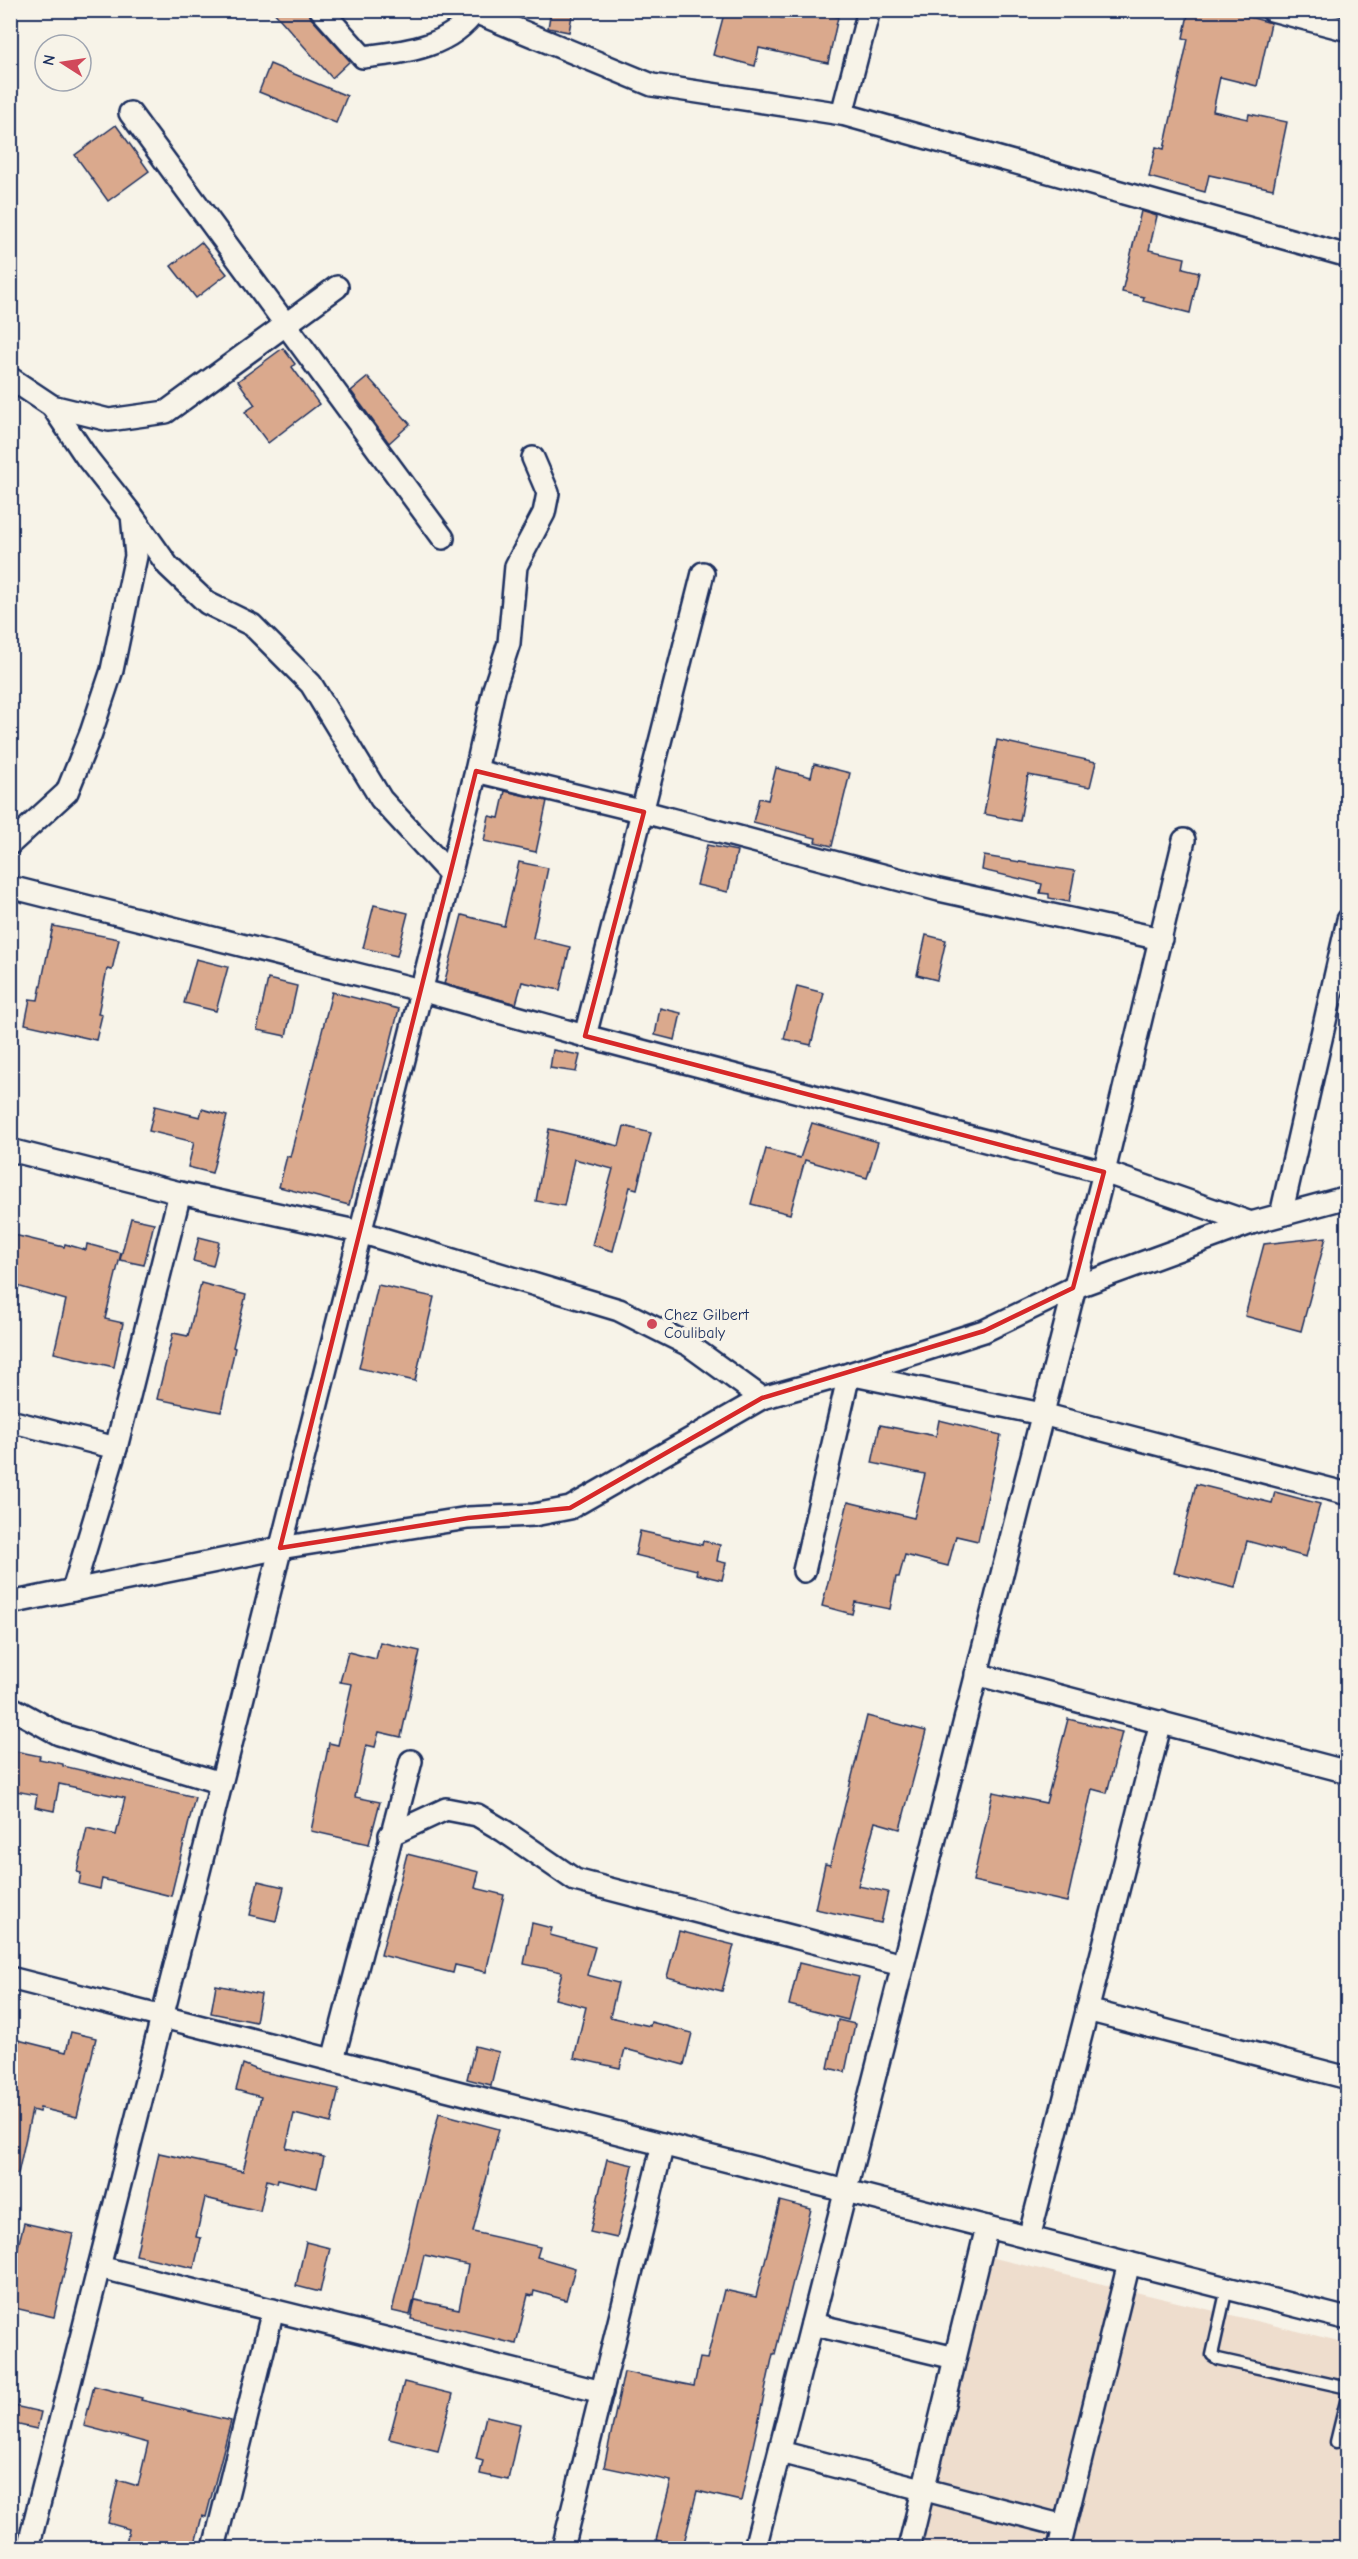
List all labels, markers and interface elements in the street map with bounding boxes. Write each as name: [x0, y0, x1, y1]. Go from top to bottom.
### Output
north arrow: [33, 33, 93, 93]
text: N: [39, 53, 59, 67]
place label: Chez Gilbert Coulibaly: [664, 1306, 749, 1342]
marker: Chez Gilbert Coulibaly: [645, 1317, 659, 1331]

